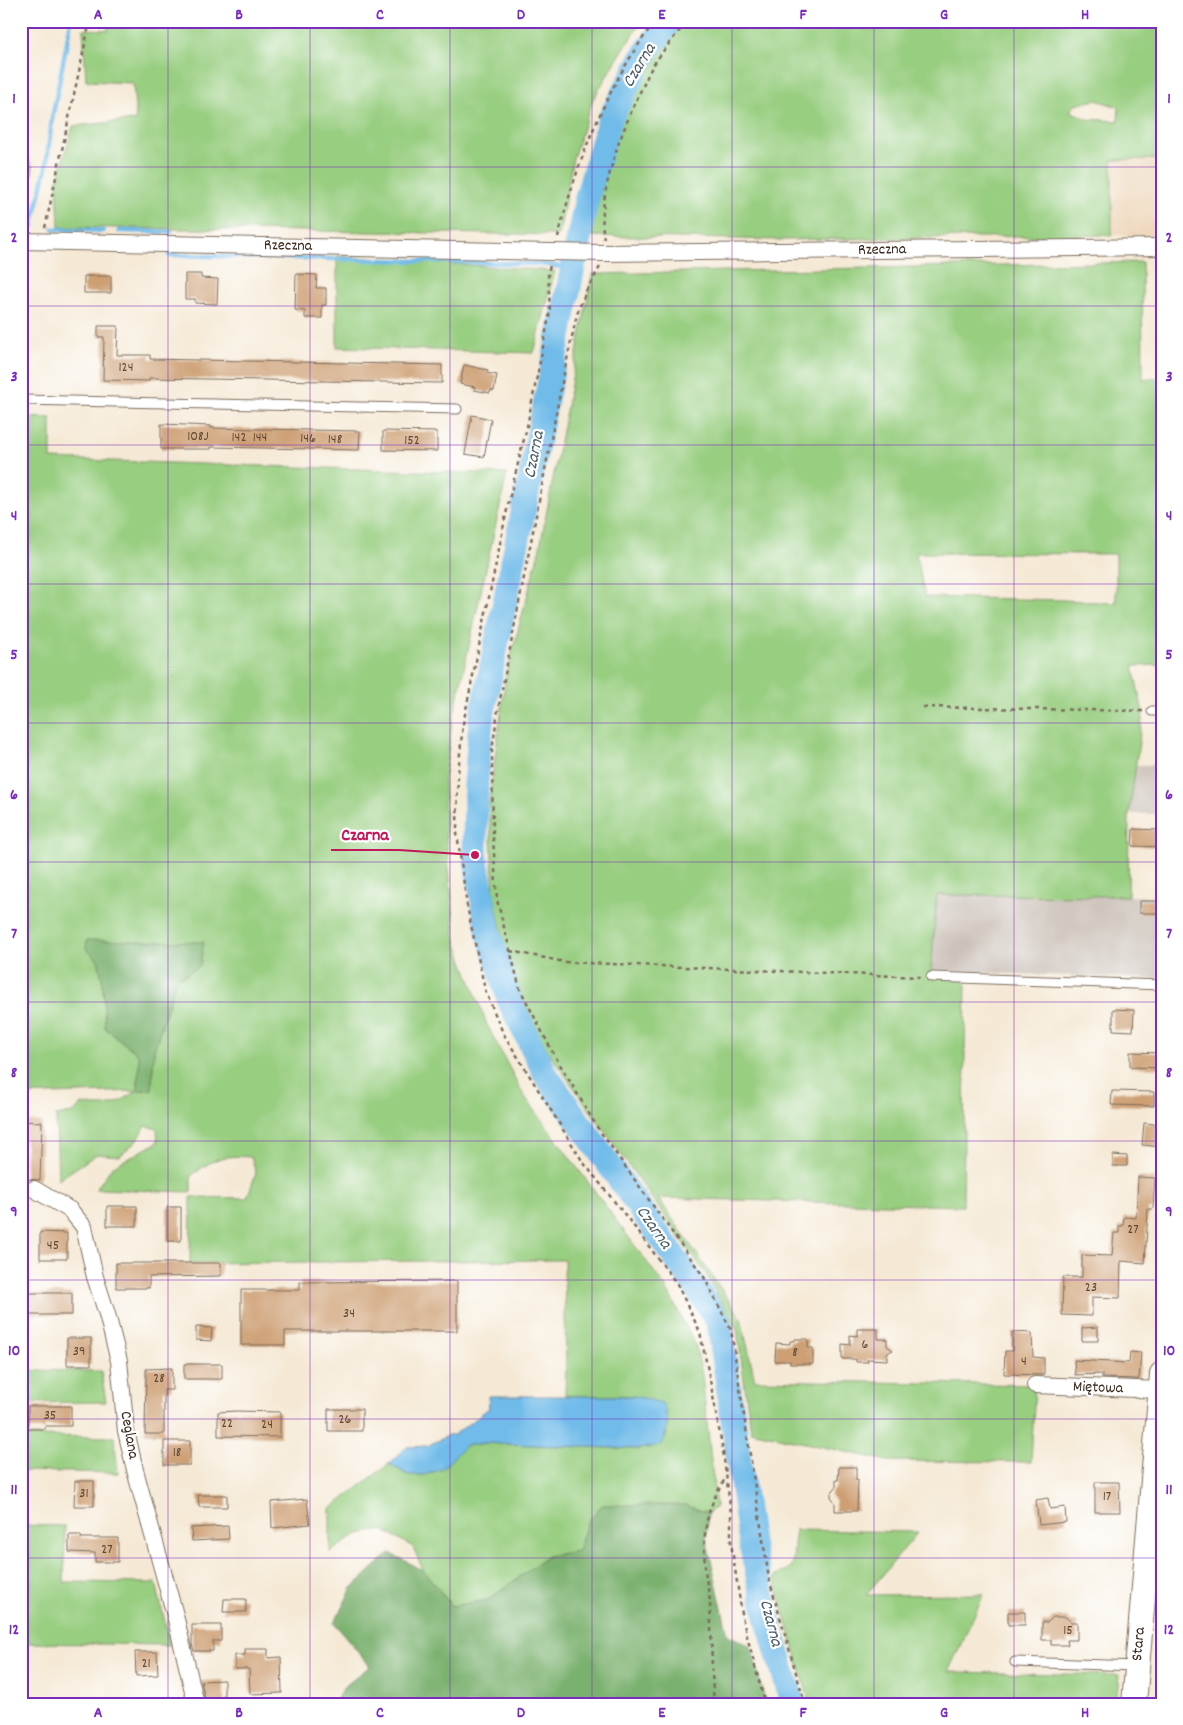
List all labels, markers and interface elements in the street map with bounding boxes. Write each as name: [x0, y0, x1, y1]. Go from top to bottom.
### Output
text: A: [94, 4, 103, 27]
text: B: [235, 4, 243, 27]
text: C: [376, 4, 384, 27]
text: D: [517, 4, 526, 27]
text: E: [658, 4, 666, 27]
text: F: [799, 4, 807, 27]
text: G: [940, 4, 948, 27]
text: H: [1081, 4, 1089, 27]
water label: Czarna: [617, 38, 664, 93]
text: 1: [12, 88, 16, 111]
text: 1: [1167, 88, 1171, 111]
text: 2: [11, 227, 18, 250]
text: 2: [1166, 227, 1173, 250]
street label: Rzeczna: [264, 234, 313, 258]
street label: Rzeczna: [858, 238, 907, 262]
house number: 124: [119, 358, 134, 378]
text: 3: [10, 366, 18, 389]
text: 3: [1165, 366, 1173, 389]
house number: 108J: [187, 427, 209, 447]
house number: 142: [232, 428, 247, 448]
house number: 144: [253, 428, 267, 448]
water label: Czarna: [518, 428, 552, 481]
house number: 146: [300, 429, 316, 449]
house number: 148: [328, 430, 343, 450]
house number: 152: [404, 431, 420, 451]
text: 4: [11, 505, 17, 528]
text: 4: [1166, 505, 1172, 528]
text: 5: [10, 644, 18, 667]
text: 5: [1165, 644, 1173, 667]
text: 6: [10, 784, 18, 807]
text: 6: [1165, 784, 1173, 807]
callout: Czarna: [331, 817, 399, 850]
text: Czarna: [341, 824, 389, 849]
text: 7: [11, 923, 17, 946]
text: 7: [1166, 923, 1172, 946]
text: 8: [11, 1062, 18, 1085]
text: 8: [1166, 1062, 1173, 1085]
text: 9: [10, 1201, 18, 1224]
water label: Czarna: [629, 1201, 678, 1256]
text: 9: [1165, 1201, 1173, 1224]
house number: 27: [1127, 1220, 1139, 1240]
house number: 45: [47, 1236, 59, 1256]
house number: 23: [1085, 1278, 1097, 1298]
house number: 34: [343, 1304, 355, 1324]
house number: 6: [862, 1335, 869, 1355]
text: 10: [8, 1340, 20, 1363]
text: 10: [1163, 1340, 1175, 1363]
house number: 39: [73, 1342, 85, 1362]
house number: 8: [792, 1343, 798, 1363]
house number: 4: [1021, 1352, 1027, 1372]
house number: 28: [153, 1369, 165, 1389]
street label: Miętowa: [1073, 1376, 1124, 1400]
house number: 35: [44, 1406, 56, 1426]
street label: Ceglana: [113, 1409, 145, 1461]
house number: 26: [339, 1410, 352, 1430]
house number: 22: [221, 1414, 233, 1434]
house number: 24: [261, 1415, 273, 1435]
house number: 18: [173, 1443, 182, 1463]
text: 11: [10, 1479, 18, 1502]
text: 11: [1165, 1479, 1173, 1502]
house number: 31: [79, 1484, 89, 1504]
house number: 17: [1103, 1487, 1111, 1507]
house number: 27: [101, 1540, 113, 1560]
water label: Czarna: [752, 1597, 789, 1651]
text: 12: [9, 1619, 19, 1642]
text: 12: [1164, 1619, 1174, 1642]
house number: 15: [1063, 1621, 1073, 1641]
street label: Stara: [1126, 1626, 1152, 1662]
house number: 21: [141, 1654, 151, 1674]
text: A: [94, 1702, 103, 1725]
text: B: [235, 1702, 243, 1725]
text: C: [376, 1702, 384, 1725]
text: D: [517, 1702, 526, 1725]
text: E: [658, 1702, 666, 1725]
text: F: [799, 1702, 807, 1725]
text: G: [940, 1702, 948, 1725]
text: H: [1081, 1702, 1089, 1725]

